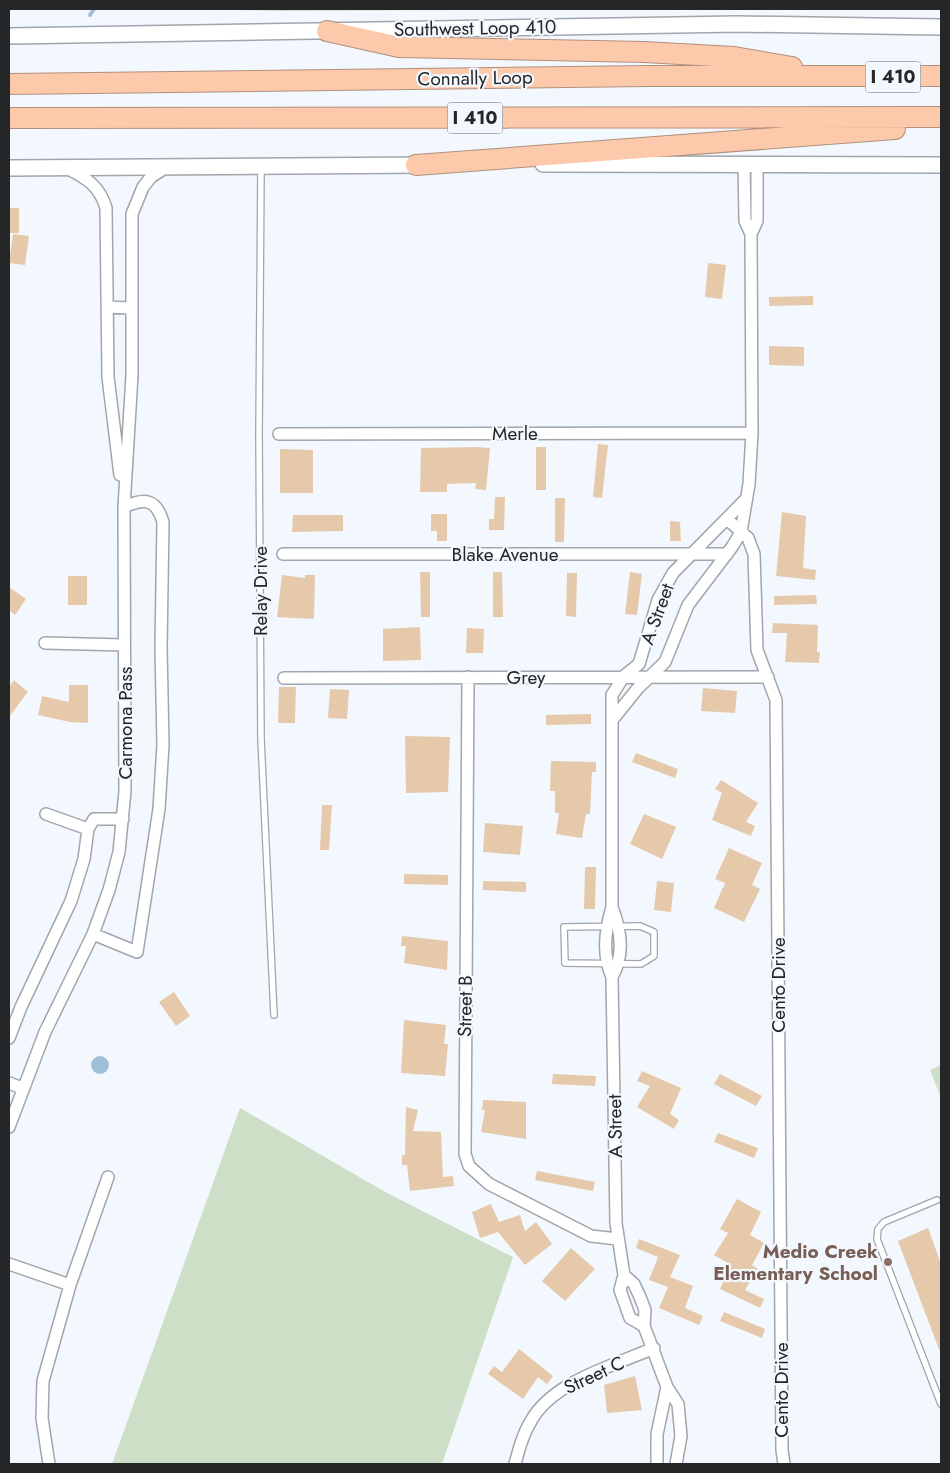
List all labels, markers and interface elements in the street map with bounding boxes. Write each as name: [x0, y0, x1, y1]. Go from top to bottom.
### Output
street label: Southwest Loop 410: [394, 13, 556, 43]
road number: I 410: [866, 62, 920, 92]
street label: Connally Loop: [417, 63, 533, 93]
road number: I 410: [448, 102, 502, 134]
street label: Merle: [492, 420, 538, 447]
street label: Blake Avenue: [452, 541, 559, 568]
street label: Relay Drive: [247, 546, 274, 636]
street label: A Street: [633, 579, 681, 648]
street label: Grey: [507, 664, 546, 691]
street label: Carmona Pass: [112, 666, 139, 779]
street label: Cento Drive: [765, 937, 792, 1033]
street label: Street B: [451, 975, 479, 1037]
street label: A Street: [601, 1094, 629, 1158]
place label: Medio Creek Elementary School: [713, 1238, 878, 1287]
marker: Medio Creek Elementary School: [882, 1256, 894, 1268]
street label: Cento Drive: [768, 1342, 795, 1438]
street label: Street C: [559, 1349, 629, 1401]

